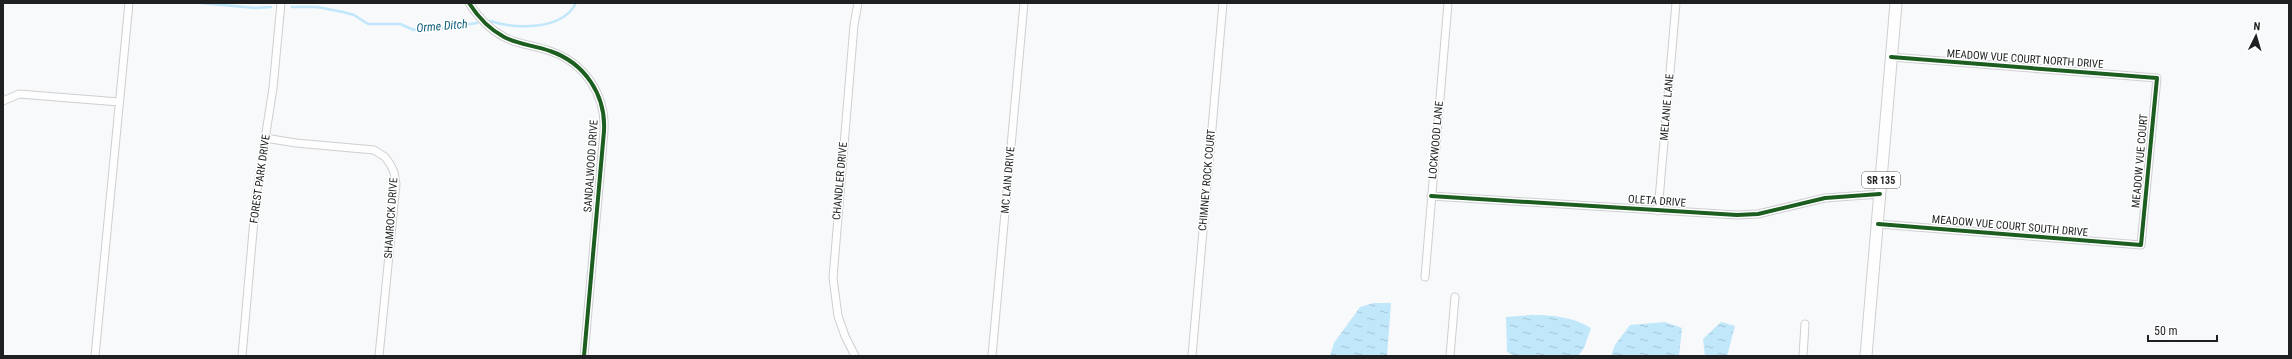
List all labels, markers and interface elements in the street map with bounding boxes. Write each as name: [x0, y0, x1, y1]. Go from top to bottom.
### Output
north arrow: [2236, 16, 2276, 56]
water label: Orme Ditch: [416, 17, 469, 35]
text: N: [2253, 20, 2261, 33]
street label: MEADOW VUE COURT NORTH DRIVE: [1946, 47, 2104, 71]
street label: MELANIE LANE: [1658, 73, 1676, 141]
street label: LOCKWOOD LANE: [1426, 100, 1446, 179]
street label: MEADOW VUE COURT: [2129, 113, 2151, 209]
street label: SANDALWOOD DRIVE: [581, 119, 601, 213]
street label: CHIMNEY ROCK COURT: [1196, 128, 1218, 231]
street label: FOREST PARK DRIVE: [247, 133, 273, 224]
street label: CHANDLER DRIVE: [830, 141, 850, 220]
street label: MC LAIN DRIVE: [999, 145, 1017, 214]
road number: SR 135: [1862, 172, 1900, 188]
street label: SHAMROCK DRIVE: [382, 177, 400, 259]
street label: OLETA DRIVE: [1628, 192, 1687, 210]
street label: MEADOW VUE COURT SOUTH DRIVE: [1931, 213, 2089, 239]
scale bar: [2148, 317, 2217, 343]
text: 50 m: [2154, 324, 2178, 338]

